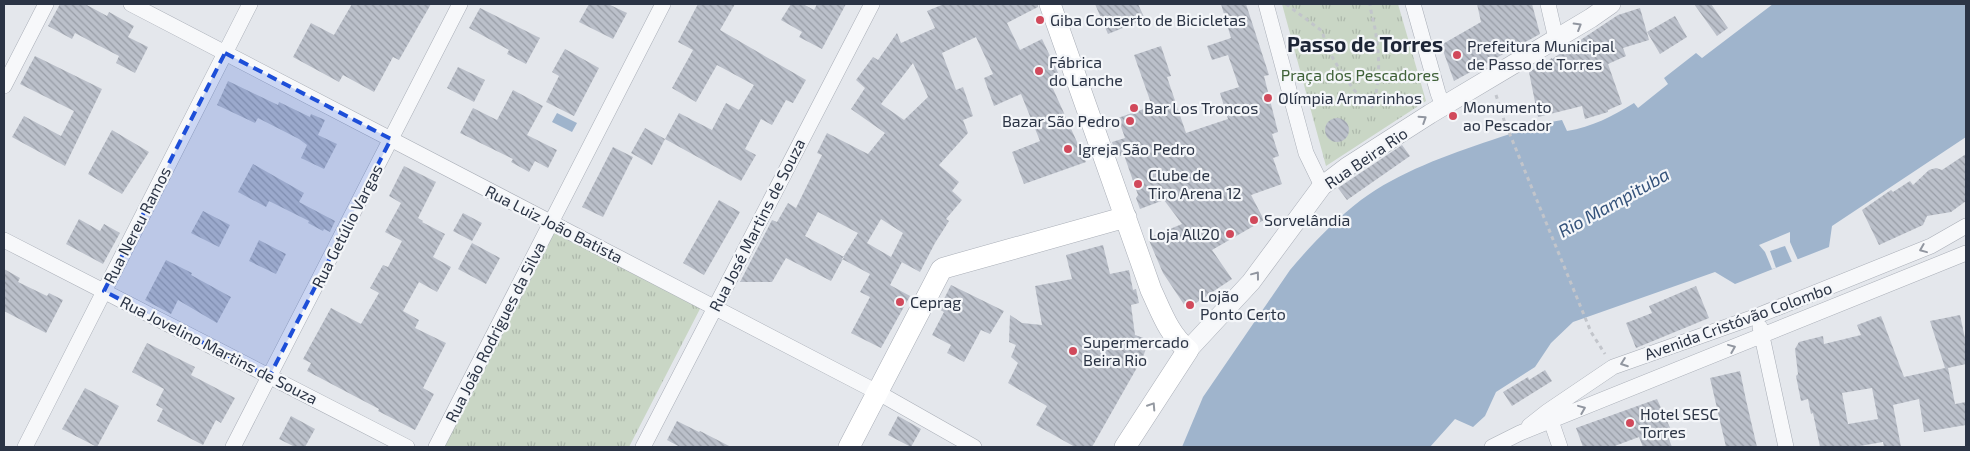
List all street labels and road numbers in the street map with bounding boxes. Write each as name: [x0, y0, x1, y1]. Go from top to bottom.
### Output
street label: Rua Beira Rio: [1321, 123, 1411, 192]
street label: Rua José Martins de Souza: [705, 135, 809, 314]
street label: Rua Getúlio Vargas: [307, 161, 386, 291]
street label: Rua Nereu Ramos: [99, 163, 174, 286]
street label: Rua Luiz João Batista: [482, 181, 626, 266]
street label: Rua João Rodrigues da Silva: [441, 238, 548, 425]
street label: Avenida Cristóvão Colombo: [1641, 278, 1834, 363]
street label: Rua Jovelino Martins de Souza: [117, 291, 321, 408]

